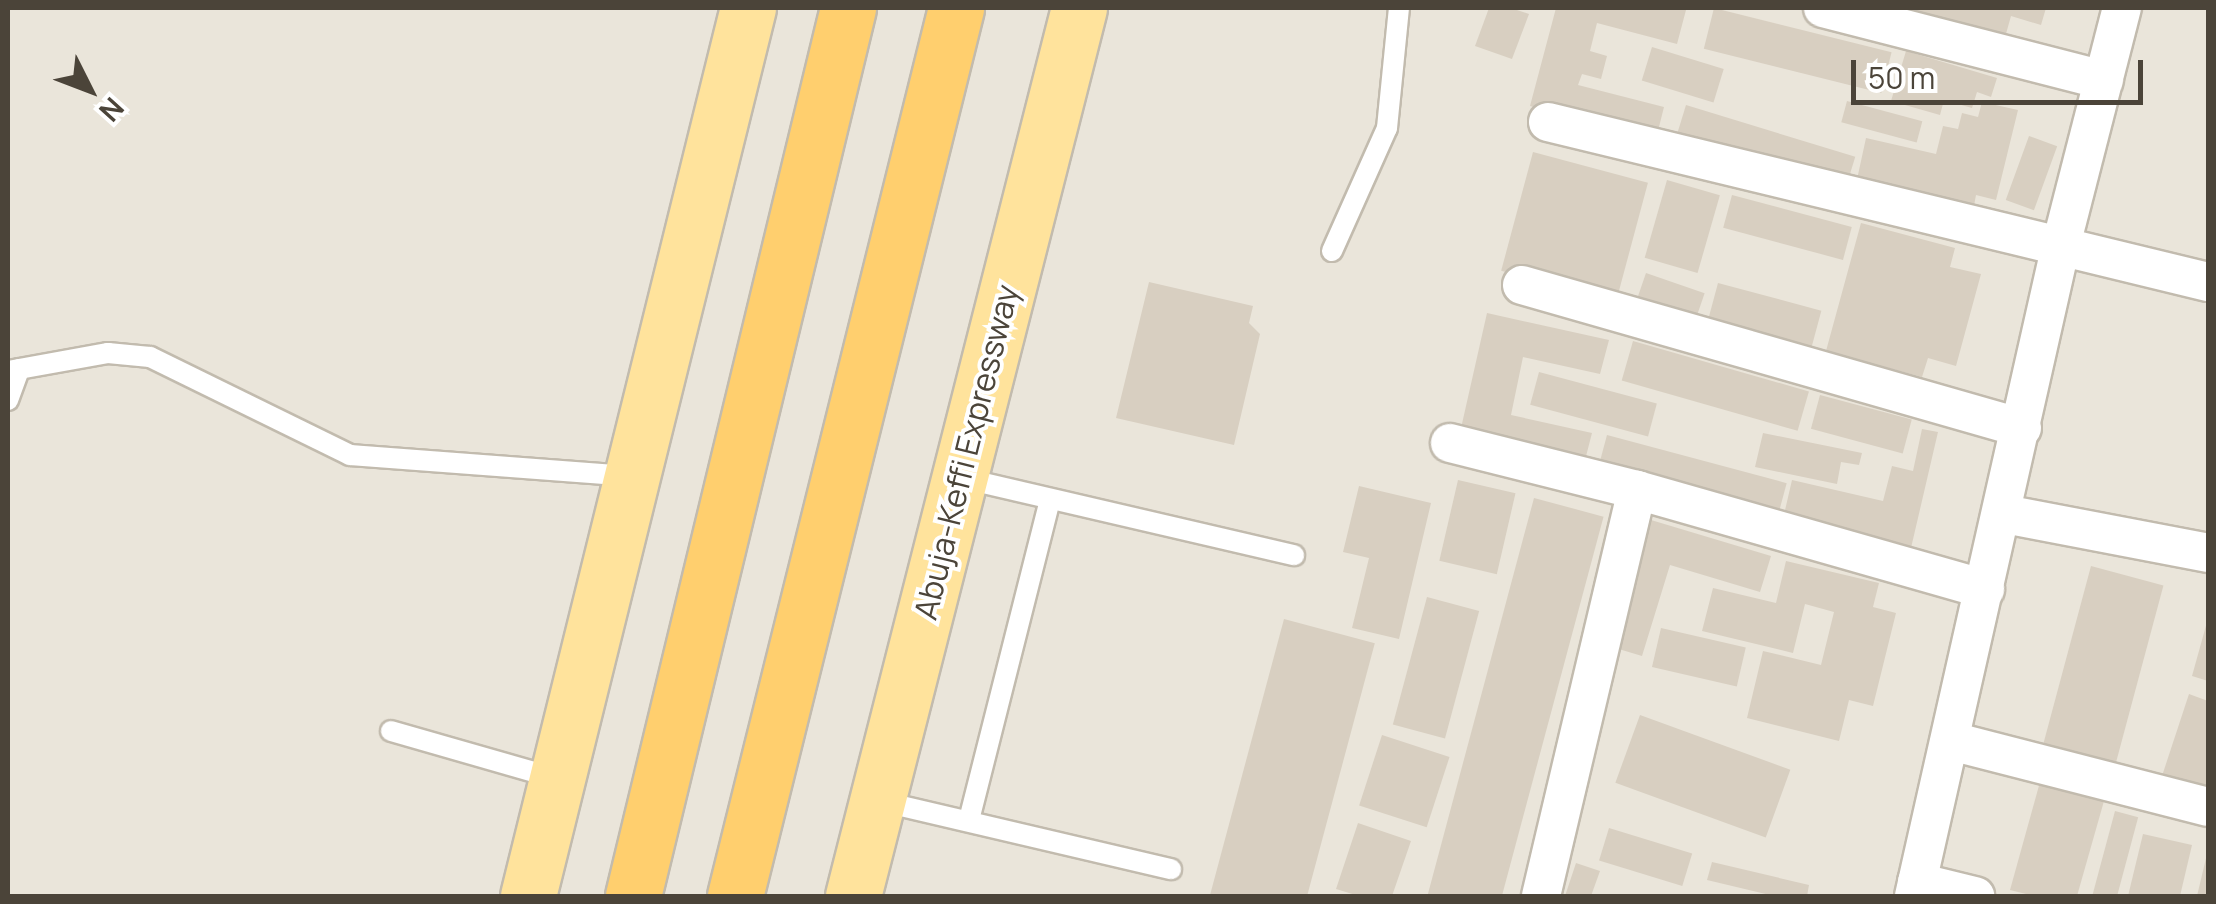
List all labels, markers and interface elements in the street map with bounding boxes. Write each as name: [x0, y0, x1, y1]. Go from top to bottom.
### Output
north arrow: [40, 40, 140, 140]
scale bar: [1856, 40, 2148, 102]
text: 50 m: [1868, 57, 1935, 98]
text: N: [91, 90, 133, 130]
street label: Abuja-Keffi Expressway: [906, 281, 1026, 623]

